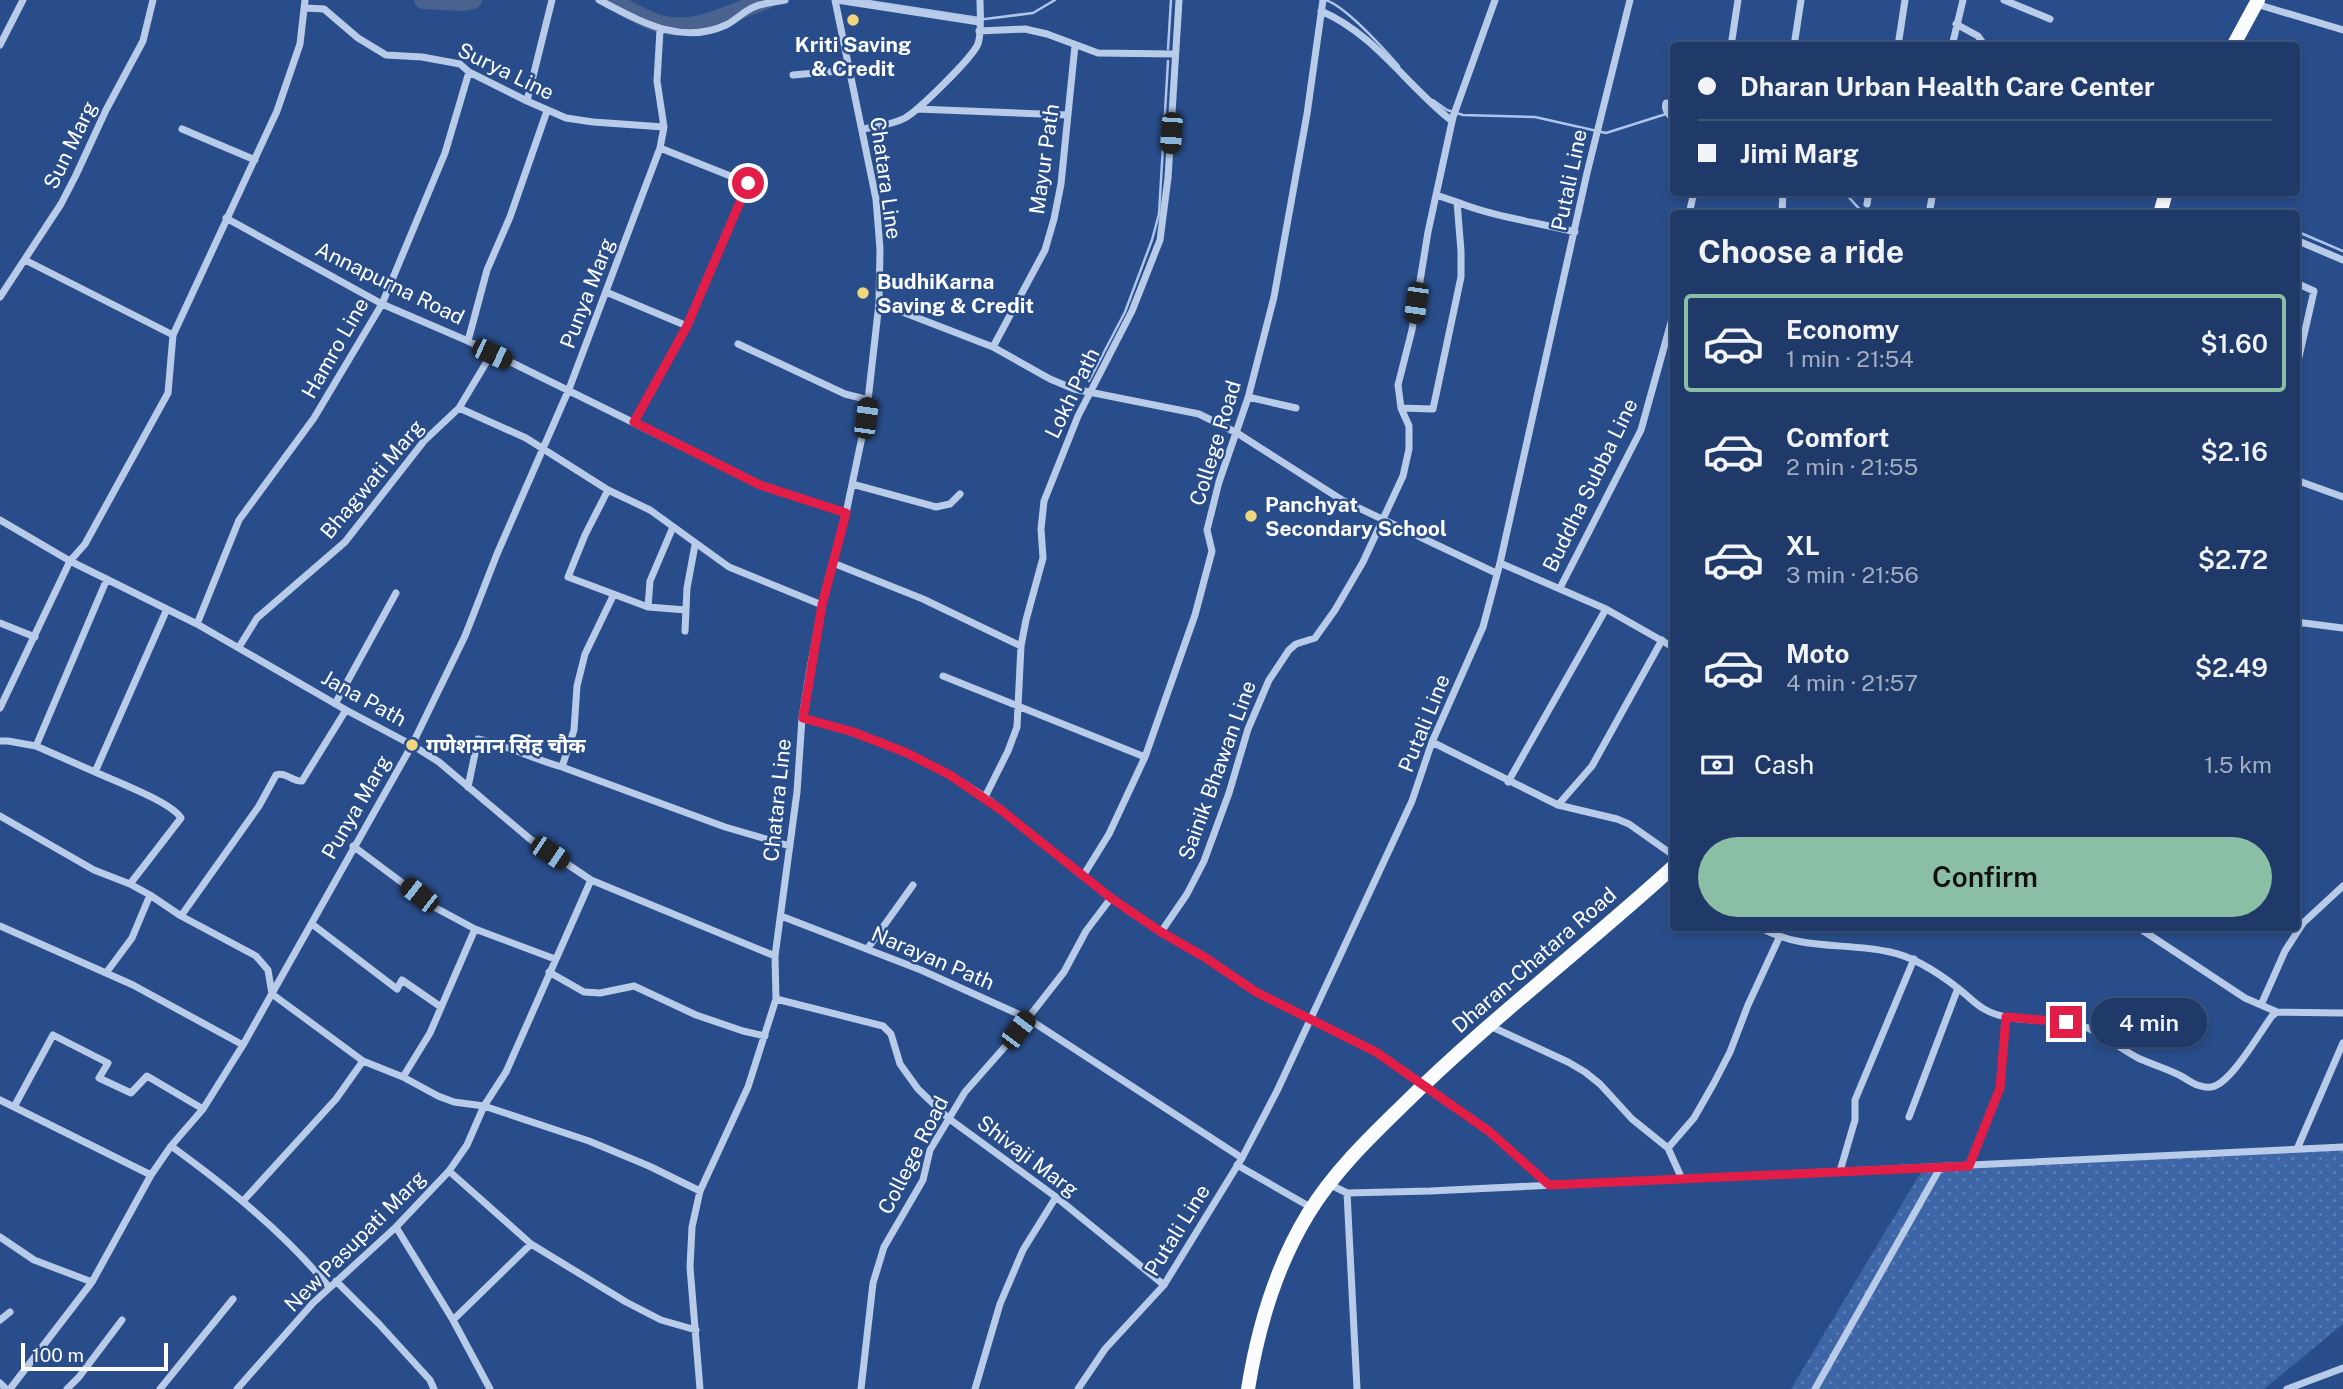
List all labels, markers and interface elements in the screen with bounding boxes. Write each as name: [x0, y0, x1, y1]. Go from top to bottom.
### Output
marker: Kriti Saving & Credit: [845, 12, 861, 28]
place label: Kriti Saving & Credit: [795, 32, 911, 81]
street label: Surya Line: [454, 37, 558, 105]
text: Dharan Urban Health Care Center: [1740, 71, 2155, 102]
street label: Sun Marg: [38, 97, 102, 193]
street label: Mayur Path: [1024, 102, 1064, 216]
car: [1160, 111, 1183, 155]
street label: Chatara Line: [865, 115, 907, 241]
street label: Putali Line: [1546, 127, 1592, 233]
text: Jimi Marg: [1740, 138, 1859, 169]
route start: [732, 167, 764, 199]
text: Choose a ride: [1698, 233, 1904, 270]
street label: Punya Marg: [555, 234, 619, 352]
street label: Annapurna Road: [312, 236, 468, 330]
place label: BudhiKarna Saving & Credit: [877, 269, 1034, 318]
car: [1403, 281, 1430, 325]
marker: BudhiKarna Saving & Credit: [855, 285, 871, 301]
street label: Hamro Line: [296, 293, 374, 403]
icon: car: [1702, 312, 1765, 375]
text: Economy: [1786, 314, 1899, 345]
text: $1.60: [2200, 328, 2268, 359]
car: [469, 336, 516, 372]
street label: Lokh Path: [1039, 344, 1105, 442]
text: 1 min · 21:54: [1786, 345, 1914, 372]
street label: College Road: [1184, 378, 1246, 508]
street label: Buddha Subba Line: [1537, 394, 1643, 576]
car: [853, 396, 880, 440]
street label: Bhagwati Marg: [315, 414, 429, 544]
icon: car: [1702, 420, 1765, 483]
text: Comfort: [1786, 422, 1889, 453]
text: $2.16: [2200, 436, 2268, 467]
text: 2 min · 21:55: [1786, 453, 1918, 480]
place label: Panchyat Secondary School: [1265, 492, 1447, 541]
marker: Panchyat Secondary School: [1243, 508, 1259, 524]
icon: car: [1702, 528, 1765, 591]
text: XL: [1786, 530, 1820, 561]
text: $2.72: [2198, 544, 2268, 575]
text: 3 min · 21:56: [1786, 561, 1919, 588]
icon: car: [1702, 636, 1765, 699]
text: Moto: [1786, 638, 1849, 669]
text: $2.49: [2195, 652, 2268, 683]
street label: Jana Path: [317, 664, 411, 732]
text: 4 min · 21:57: [1786, 669, 1918, 696]
street label: Putali Line: [1393, 670, 1455, 776]
street label: Sainik Bhawan Line: [1173, 677, 1261, 863]
place label: गणेशमान सिंह चौक: [426, 733, 586, 758]
marker: गणेशमान सिंह चौक: [404, 737, 420, 753]
street label: Chatara Line: [758, 737, 796, 863]
icon: cash: [1698, 746, 1736, 784]
text: Cash: [1754, 749, 1814, 780]
street label: Punya Marg: [316, 750, 396, 864]
text: 1.5 km: [2204, 751, 2272, 778]
car: [527, 833, 574, 873]
button: Confirm: [1698, 837, 2272, 917]
car: [396, 874, 443, 916]
street label: Dharan-Chatara Road: [1447, 882, 1621, 1038]
street label: Narayan Path: [868, 921, 998, 995]
callout: 4 min: [2090, 998, 2206, 1046]
route end: [2050, 1006, 2082, 1038]
car: [997, 1007, 1040, 1053]
text: 4 min: [2119, 1009, 2179, 1036]
street label: College Road: [873, 1092, 953, 1218]
street label: Shivaji Marg: [972, 1110, 1084, 1202]
street label: New Pasupati Marg: [279, 1165, 431, 1317]
street label: Putali Line: [1139, 1180, 1215, 1280]
scale bar: [21, 1340, 168, 1372]
text: 100 m: [32, 1344, 84, 1366]

